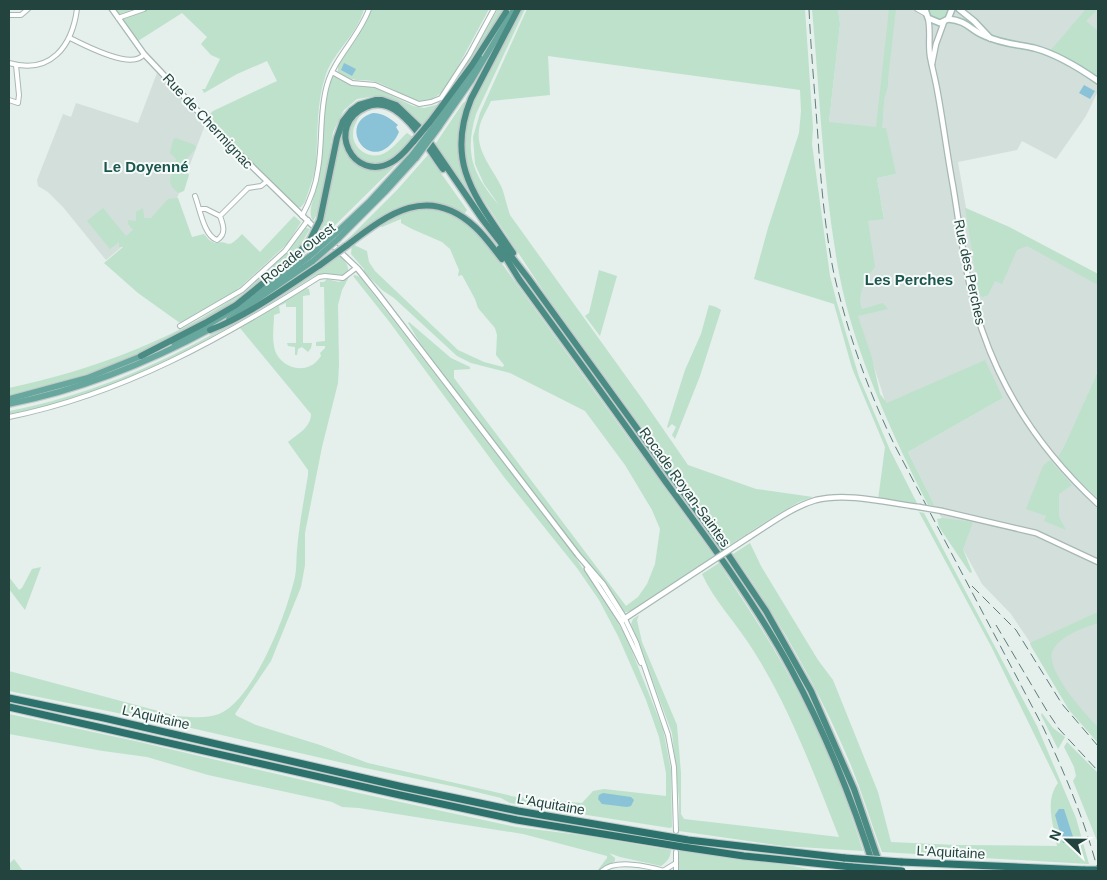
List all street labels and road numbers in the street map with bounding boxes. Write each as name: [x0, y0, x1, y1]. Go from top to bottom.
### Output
street label: Rue de Chermignac: [160, 70, 256, 172]
street label: Rue des Perches: [951, 218, 989, 326]
street label: Rocade Ouest: [258, 219, 338, 287]
street label: Rocade Royan-Saintes: [636, 424, 734, 550]
street label: L'Aquitaine: [121, 701, 192, 733]
street label: L'Aquitaine: [516, 790, 586, 818]
street label: L'Aquitaine: [916, 842, 986, 862]

